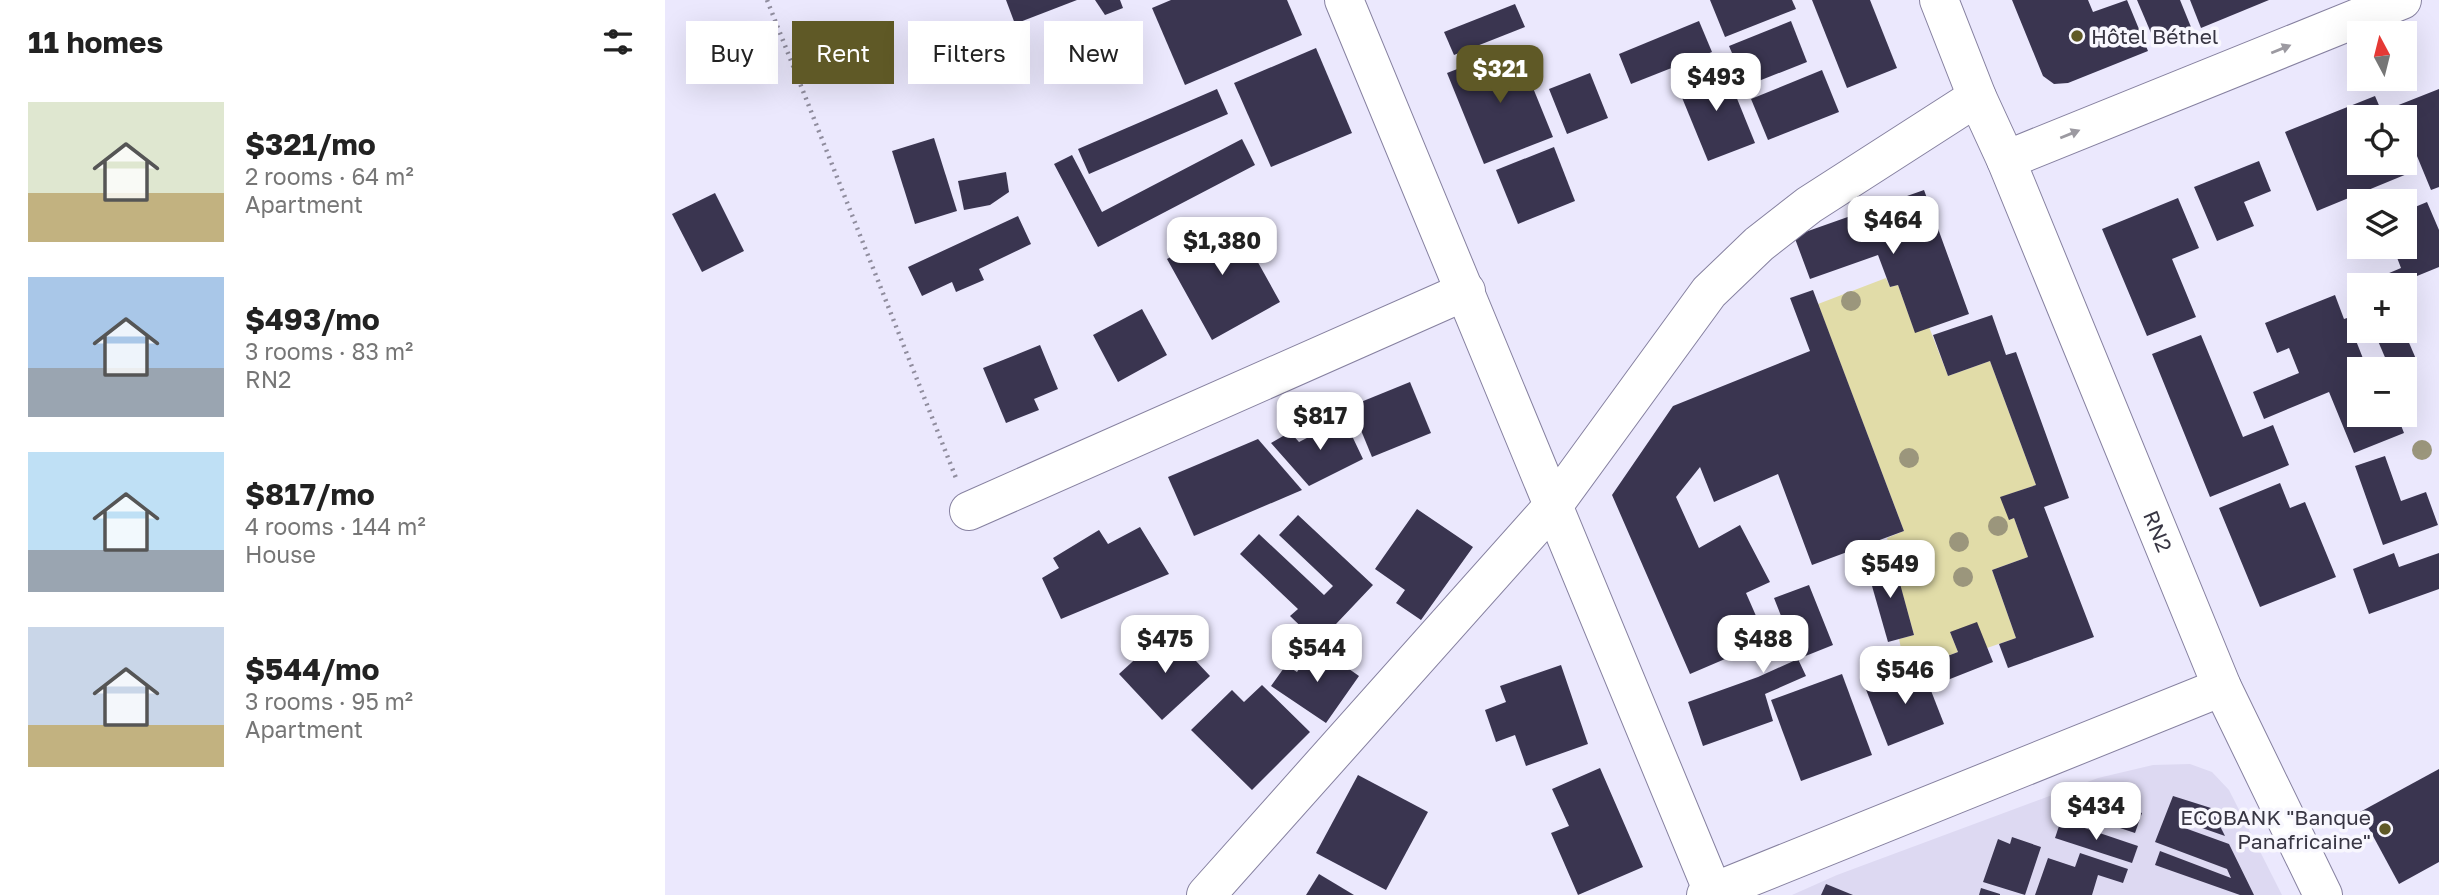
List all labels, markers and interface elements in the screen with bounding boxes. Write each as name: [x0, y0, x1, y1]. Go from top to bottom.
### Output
chip: Buy: [686, 21, 778, 84]
chip: Rent: [792, 21, 894, 84]
chip: Filters: [908, 21, 1030, 84]
chip: New: [1044, 21, 1143, 84]
north arrow: [2347, 21, 2417, 91]
map controls: [2347, 21, 2417, 427]
icon: filters: [599, 23, 637, 61]
place label: Hôtel Béthel: [2091, 23, 2219, 49]
text: 11 homes: [28, 24, 163, 60]
marker: Hôtel Béthel: [2069, 28, 2085, 44]
one-way arrow: [2270, 43, 2291, 54]
pin: $321: [1459, 46, 1541, 105]
text: $321: [1472, 54, 1528, 82]
pin: $493: [1675, 54, 1757, 113]
text: $493: [1687, 62, 1745, 90]
button: locate: [2347, 105, 2417, 175]
text: $321/mo: [245, 126, 376, 162]
one-way arrow: [2059, 129, 2080, 140]
icon: home: [84, 130, 168, 214]
text: 2 rooms · 64 m²: [245, 162, 414, 190]
button: layers: [2347, 189, 2417, 259]
text: Apartment: [245, 190, 363, 218]
pin: $464: [1852, 196, 1934, 256]
text: $464: [1864, 205, 1922, 233]
pin: $1,380: [1165, 218, 1279, 277]
text: $1,380: [1183, 226, 1261, 254]
button: +: [2347, 273, 2417, 343]
text: $493/mo: [245, 301, 380, 337]
icon: home: [84, 305, 168, 389]
text: 3 rooms · 83 m²: [245, 337, 413, 365]
button: −: [2347, 357, 2417, 427]
text: RN2: [245, 365, 291, 393]
pin: $817: [1279, 392, 1361, 452]
text: $817: [1293, 401, 1347, 429]
text: $817/mo: [245, 476, 375, 512]
icon: home: [84, 480, 168, 564]
street label: RN2: [2138, 506, 2178, 556]
text: 4 rooms · 144 m²: [245, 512, 426, 540]
text: House: [245, 540, 316, 568]
pin: $549: [1849, 540, 1931, 600]
text: $549: [1861, 549, 1919, 577]
pin: $475: [1124, 616, 1206, 675]
pin: $488: [1722, 616, 1804, 675]
text: $475: [1137, 624, 1193, 652]
pin: $544: [1276, 624, 1358, 684]
text: $488: [1733, 624, 1793, 652]
text: $544: [1288, 633, 1346, 661]
pin: $546: [1864, 646, 1946, 706]
text: $544/mo: [245, 651, 380, 687]
icon: home: [84, 655, 168, 739]
text: $546: [1876, 655, 1934, 683]
text: 3 rooms · 95 m²: [245, 687, 413, 715]
text: Apartment: [245, 715, 363, 743]
pin: $434: [2055, 782, 2137, 842]
text: $434: [2067, 791, 2125, 819]
place label: ECOBANK "Banque Panafricaine": [2180, 804, 2371, 854]
marker: ECOBANK "Banque Panafricaine": [2377, 821, 2393, 837]

